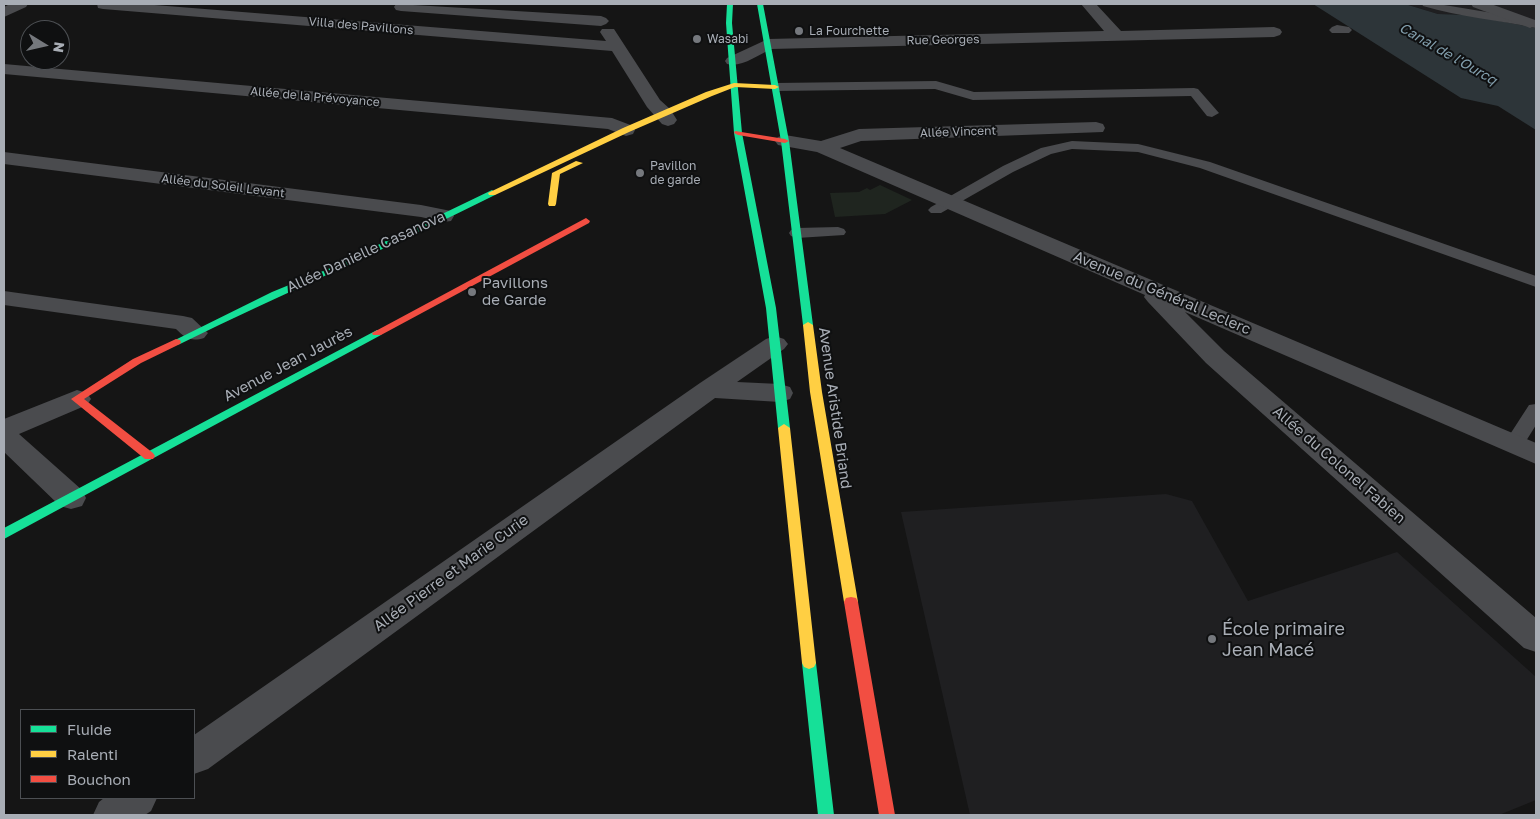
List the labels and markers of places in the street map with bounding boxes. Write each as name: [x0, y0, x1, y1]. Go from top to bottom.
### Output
place label: La Fourchette: [809, 24, 889, 38]
marker: La Fourchette: [793, 25, 805, 37]
place label: Wasabi: [707, 32, 749, 46]
marker: Wasabi: [691, 33, 703, 45]
place label: Pavillon de garde: [650, 159, 700, 187]
marker: Pavillon de garde: [634, 167, 646, 179]
place label: Pavillons de Garde: [482, 274, 548, 309]
marker: Pavillons de Garde: [466, 286, 478, 298]
place label: École primaire Jean Macé: [1222, 618, 1345, 660]
marker: École primaire Jean Macé: [1206, 633, 1218, 645]

